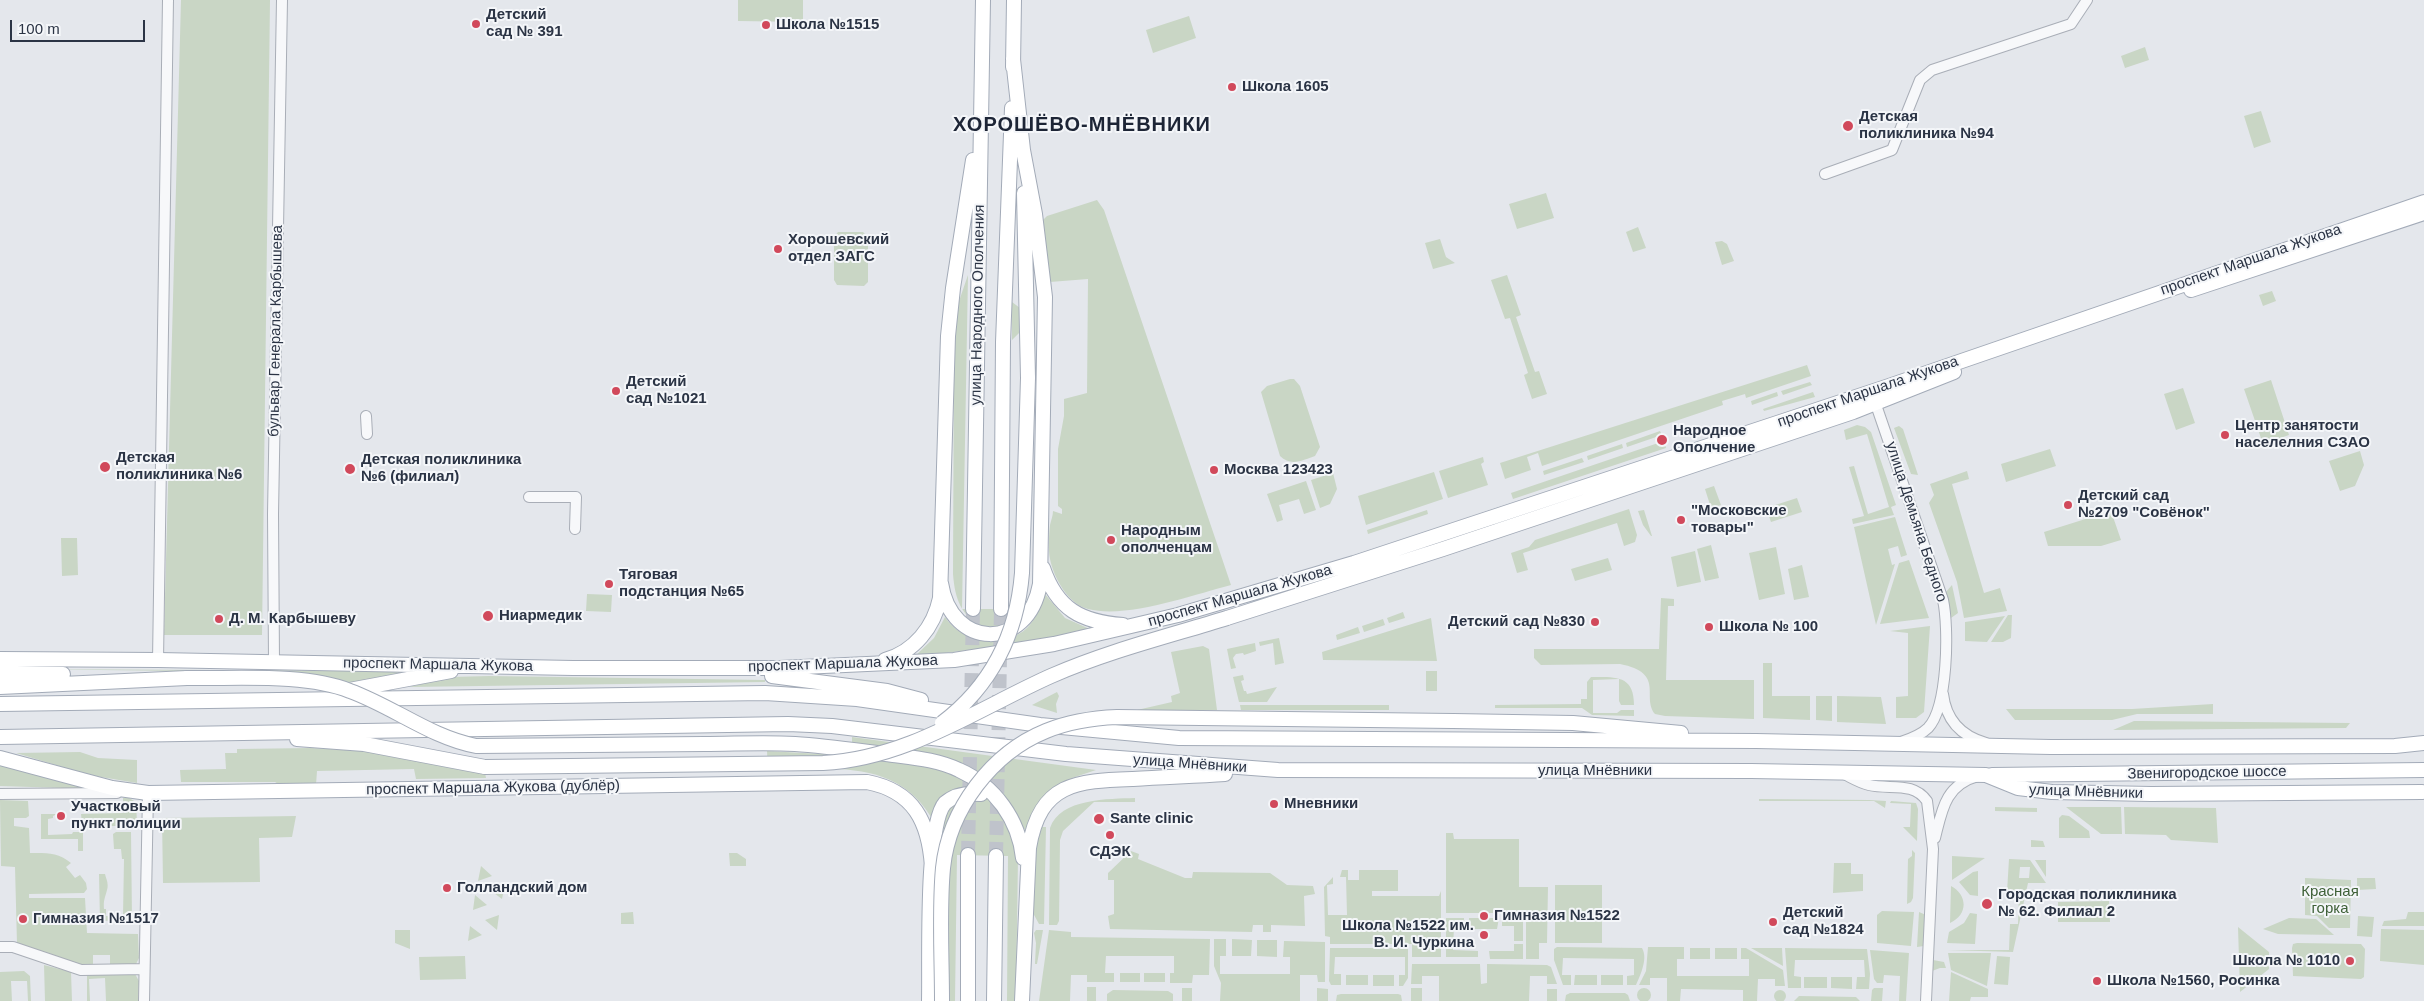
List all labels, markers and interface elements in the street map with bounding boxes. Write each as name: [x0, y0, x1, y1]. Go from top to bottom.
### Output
place label: Детский сад № 391: [486, 6, 562, 41]
scale bar: [12, 10, 148, 42]
place label: Школа №1515: [776, 16, 879, 34]
marker: Детский сад № 391: [470, 18, 482, 30]
marker: Школа №1515: [760, 19, 772, 31]
text: 100 m: [18, 20, 60, 37]
place label: Школа 1605: [1242, 78, 1329, 96]
marker: Школа 1605: [1226, 81, 1238, 93]
place label: Детская поликлиника №94: [1859, 108, 1994, 143]
district label: ХОРОШЁВО-МНЁВНИКИ: [951, 113, 1213, 137]
marker: Детская поликлиника №94: [1841, 119, 1855, 133]
street label: улица Народного Ополчения: [967, 204, 989, 406]
street label: проспект Маршала Жукова: [2158, 221, 2344, 299]
street label: бульвар Генерала Карбышева: [265, 225, 287, 437]
place label: Хорошевский отдел ЗАГС: [788, 231, 889, 266]
marker: Хорошевский отдел ЗАГС: [772, 243, 784, 255]
street label: проспект Маршала Жукова: [1775, 353, 1961, 431]
place label: Детский сад №1021: [626, 373, 707, 408]
marker: Детский сад №1021: [610, 385, 622, 397]
place label: Центр занятости населелния СЗАО: [2235, 417, 2370, 452]
place label: Народное Ополчение: [1673, 422, 1755, 457]
marker: Центр занятости населелния СЗАО: [2219, 429, 2231, 441]
marker: Народное Ополчение: [1655, 433, 1669, 447]
street label: улица Демьяна Бедного: [1882, 439, 1950, 605]
place label: Детская поликлиника №6: [116, 449, 242, 484]
place label: Детская поликлиника №6 (филиал): [361, 451, 521, 486]
marker: Детская поликлиника №6: [98, 460, 112, 474]
place label: Москва 123423: [1224, 461, 1333, 479]
marker: Детская поликлиника №6 (филиал): [343, 462, 357, 476]
marker: Москва 123423: [1208, 464, 1220, 476]
place label: Детский сад №2709 "Совёнок": [2078, 487, 2210, 522]
marker: Детский сад №2709 "Совёнок": [2062, 499, 2074, 511]
place label: "Московские товары": [1691, 502, 1787, 537]
marker: "Московские товары": [1675, 514, 1687, 526]
place label: Народным ополченцам: [1121, 522, 1212, 557]
marker: Народным ополченцам: [1105, 534, 1117, 546]
street label: проспект Маршала Жукова: [1146, 561, 1334, 631]
place label: Тяговая подстанция №65: [619, 566, 744, 601]
marker: Тяговая подстанция №65: [603, 578, 615, 590]
place label: Ниармедик: [499, 607, 582, 625]
marker: Ниармедик: [481, 609, 495, 623]
place label: Д. М. Карбышеву: [229, 610, 356, 628]
marker: Д. М. Карбышеву: [213, 613, 225, 625]
place label: Детский сад №830: [1448, 613, 1585, 631]
marker: Детский сад №830: [1589, 616, 1601, 628]
place label: Школа № 100: [1719, 618, 1818, 636]
marker: Школа № 100: [1703, 621, 1715, 633]
street label: проспект Маршала Жукова: [748, 652, 938, 676]
street label: проспект Маршала Жукова: [343, 654, 533, 676]
street label: улица Мнёвники: [1132, 751, 1248, 777]
street label: улица Мнёвники: [1538, 762, 1652, 780]
street label: Звенигородское шоссе: [2127, 763, 2287, 783]
street label: проспект Маршала Жукова (дублёр): [366, 777, 620, 799]
street label: улица Мнёвники: [2029, 781, 2143, 803]
place label: Мневники: [1284, 795, 1358, 813]
place label: Участковый пункт полиции: [71, 798, 181, 833]
marker: Мневники: [1268, 798, 1280, 810]
marker: Участковый пункт полиции: [55, 810, 67, 822]
place label: Sante clinic: [1110, 810, 1193, 828]
marker: Sante clinic: [1092, 812, 1106, 826]
marker: СДЭК: [1104, 829, 1116, 841]
place label: СДЭК: [1089, 843, 1131, 861]
place label: Голландский дом: [457, 879, 587, 897]
marker: Голландский дом: [441, 882, 453, 894]
park label: Красная горка: [2301, 883, 2359, 918]
place label: Городская поликлиника № 62. Филиал 2: [1998, 886, 2177, 921]
marker: Городская поликлиника № 62. Филиал 2: [1980, 897, 1994, 911]
place label: Детский сад №1824: [1783, 904, 1864, 939]
place label: Гимназия №1522: [1494, 907, 1620, 925]
place label: Гимназия №1517: [33, 910, 159, 928]
marker: Гимназия №1522: [1478, 910, 1490, 922]
marker: Гимназия №1517: [17, 913, 29, 925]
marker: Детский сад №1824: [1767, 916, 1779, 928]
place label: Школа №1522 им. В. И. Чуркина: [1342, 917, 1474, 952]
marker: Школа №1522 им. В. И. Чуркина: [1478, 929, 1490, 941]
place label: Школа № 1010: [2233, 952, 2340, 970]
marker: Школа № 1010: [2344, 955, 2356, 967]
place label: Школа №1560, Росинка: [2107, 972, 2280, 990]
marker: Школа №1560, Росинка: [2091, 975, 2103, 987]

